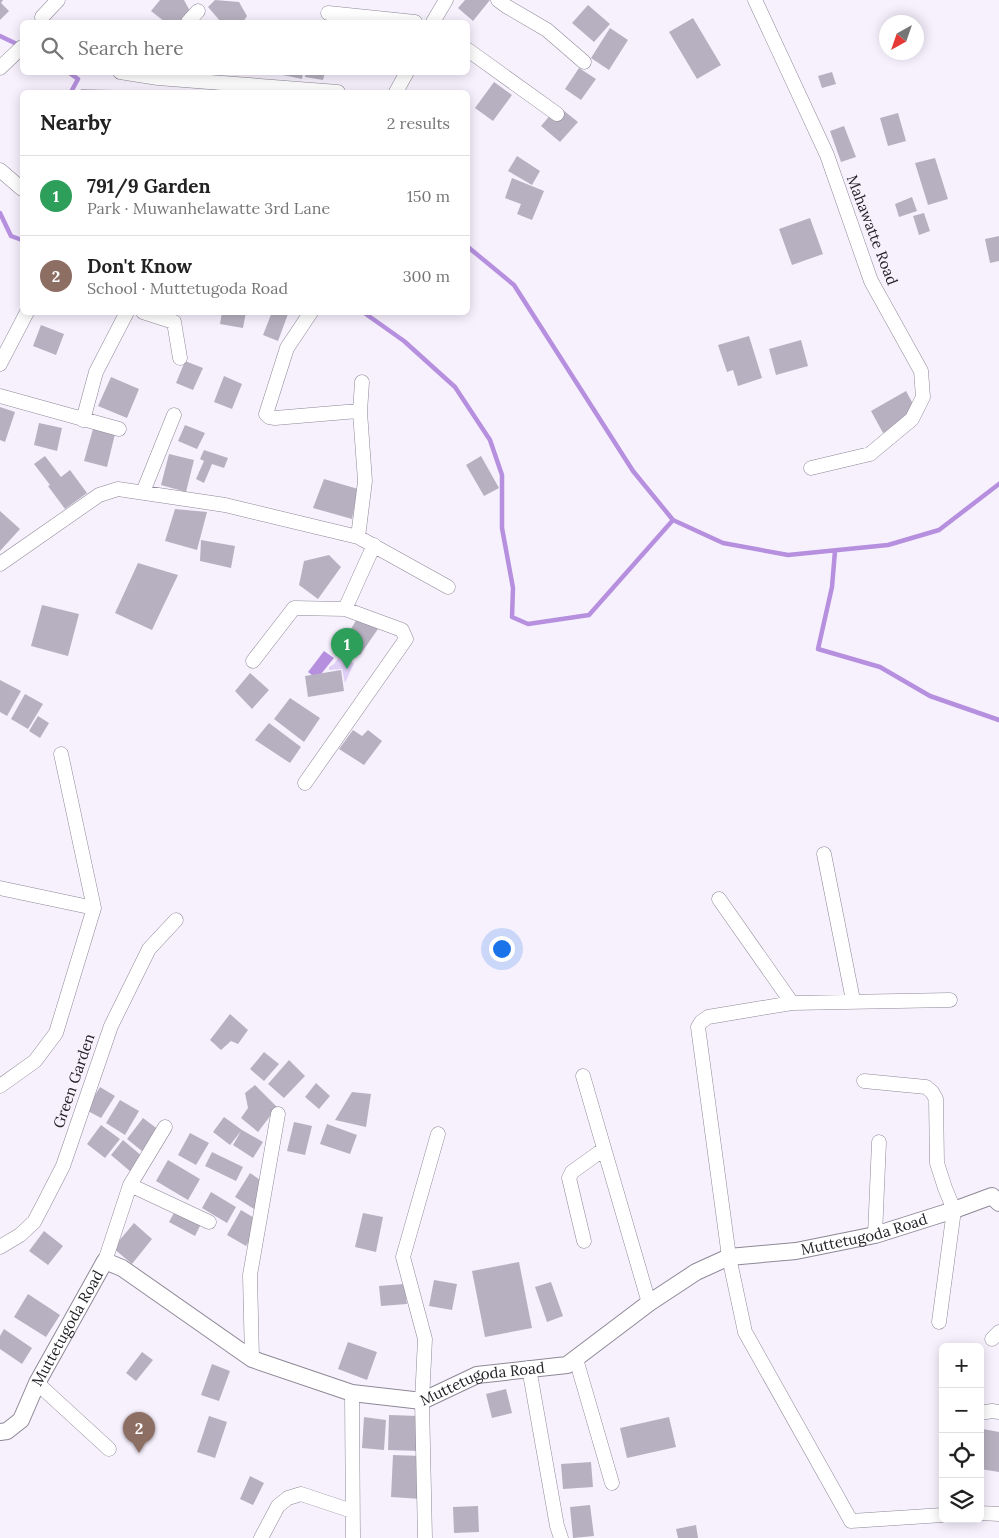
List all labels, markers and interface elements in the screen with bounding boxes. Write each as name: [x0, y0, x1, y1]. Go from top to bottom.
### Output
north arrow: [879, 15, 924, 60]
search box: [20, 20, 470, 75]
icon: search: [38, 34, 66, 62]
text: Search here: [78, 36, 184, 60]
text: Nearby: [40, 109, 111, 136]
text: 2 results: [387, 113, 450, 133]
street label: Mahawatte Road: [843, 172, 902, 287]
text: 791/9 Garden: [87, 174, 211, 198]
text: 1: [53, 186, 59, 206]
text: 150 m: [407, 186, 450, 206]
text: Park · Muwanhelawatte 3rd Lane: [87, 198, 330, 218]
text: Don't Know: [87, 254, 192, 278]
text: 2: [52, 266, 60, 286]
text: 300 m: [403, 266, 450, 286]
text: School · Muttetugoda Road: [87, 278, 288, 298]
pin: 1: [331, 628, 363, 669]
your location: [489, 936, 515, 962]
street label: Green Garden: [48, 1031, 99, 1131]
street label: Muttetugoda Road: [799, 1209, 930, 1259]
street label: Muttetugoda Road: [27, 1267, 107, 1389]
map controls: [939, 1343, 984, 1523]
button: +: [939, 1343, 984, 1388]
street label: Muttetugoda Road: [417, 1358, 546, 1410]
button: −: [939, 1388, 984, 1433]
pin: 2: [123, 1412, 155, 1453]
button: locate: [939, 1433, 984, 1478]
button: layers: [939, 1478, 984, 1523]

